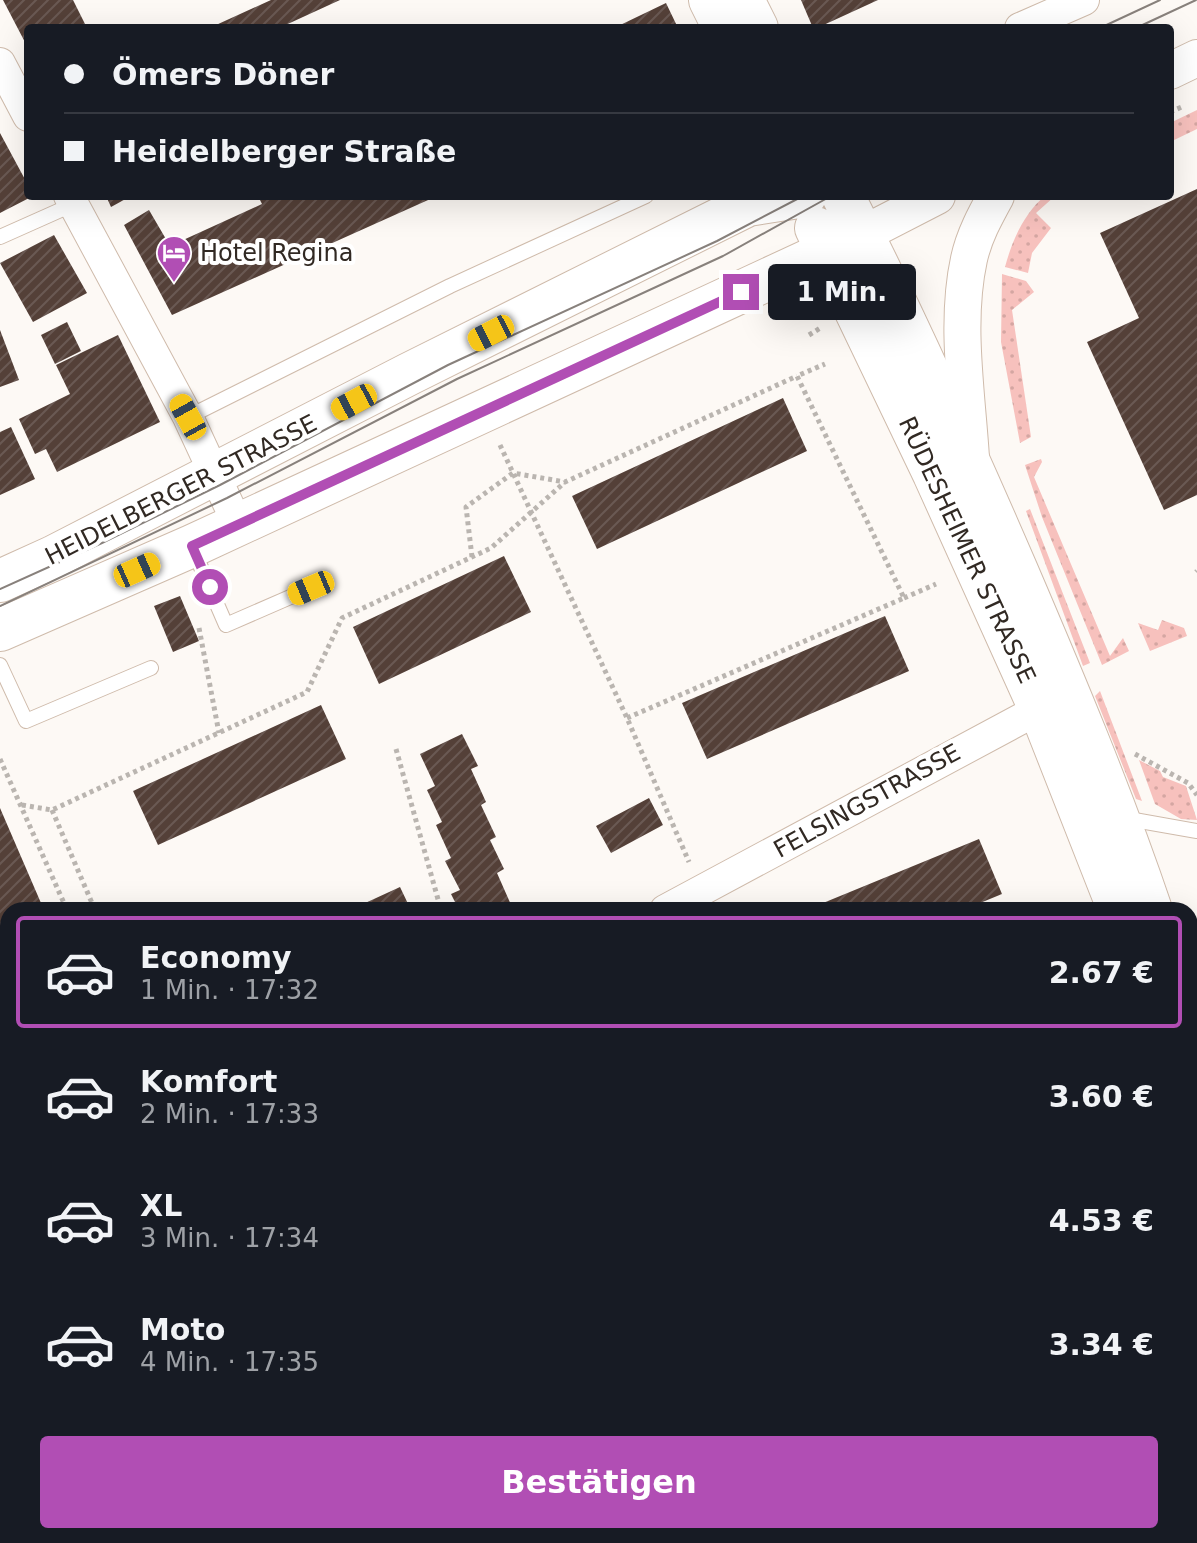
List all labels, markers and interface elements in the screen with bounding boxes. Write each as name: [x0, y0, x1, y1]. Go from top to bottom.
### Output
text: Ömers Döner: [112, 57, 334, 92]
text: Heidelberger Straße: [112, 134, 456, 169]
hotel icon: Hotel Regina: [155, 234, 193, 284]
place label: Hotel Regina: [200, 239, 353, 267]
callout: 1 Min.: [769, 264, 917, 320]
route end: [723, 274, 759, 310]
text: 1 Min.: [797, 277, 887, 307]
car: [464, 311, 518, 355]
car: [327, 380, 381, 424]
car: [166, 390, 210, 444]
street label: HEIDELBERGER STRASSE: [40, 409, 322, 571]
street label: RÜDESHEIMER STRASSE: [893, 412, 1042, 688]
car: [110, 549, 164, 591]
car: [284, 568, 338, 608]
route start: [192, 569, 228, 605]
street label: FELSINGSTRASSE: [769, 738, 965, 864]
icon: car: [44, 936, 116, 1008]
text: Economy: [140, 940, 292, 975]
text: 2.67 €: [1049, 955, 1154, 990]
text: 1 Min. · 17:32: [140, 975, 319, 1005]
icon: car: [44, 1060, 116, 1132]
text: Komfort: [140, 1064, 277, 1099]
text: 3.60 €: [1049, 1079, 1154, 1114]
text: 2 Min. · 17:33: [140, 1099, 319, 1129]
icon: car: [44, 1184, 116, 1256]
text: XL: [140, 1188, 182, 1223]
text: 4.53 €: [1049, 1203, 1154, 1238]
text: 3 Min. · 17:34: [140, 1223, 319, 1253]
icon: car: [44, 1308, 116, 1380]
text: Moto: [140, 1312, 225, 1347]
text: 3.34 €: [1049, 1327, 1154, 1362]
text: 4 Min. · 17:35: [140, 1347, 319, 1377]
button: Bestätigen: [40, 1436, 1158, 1528]

